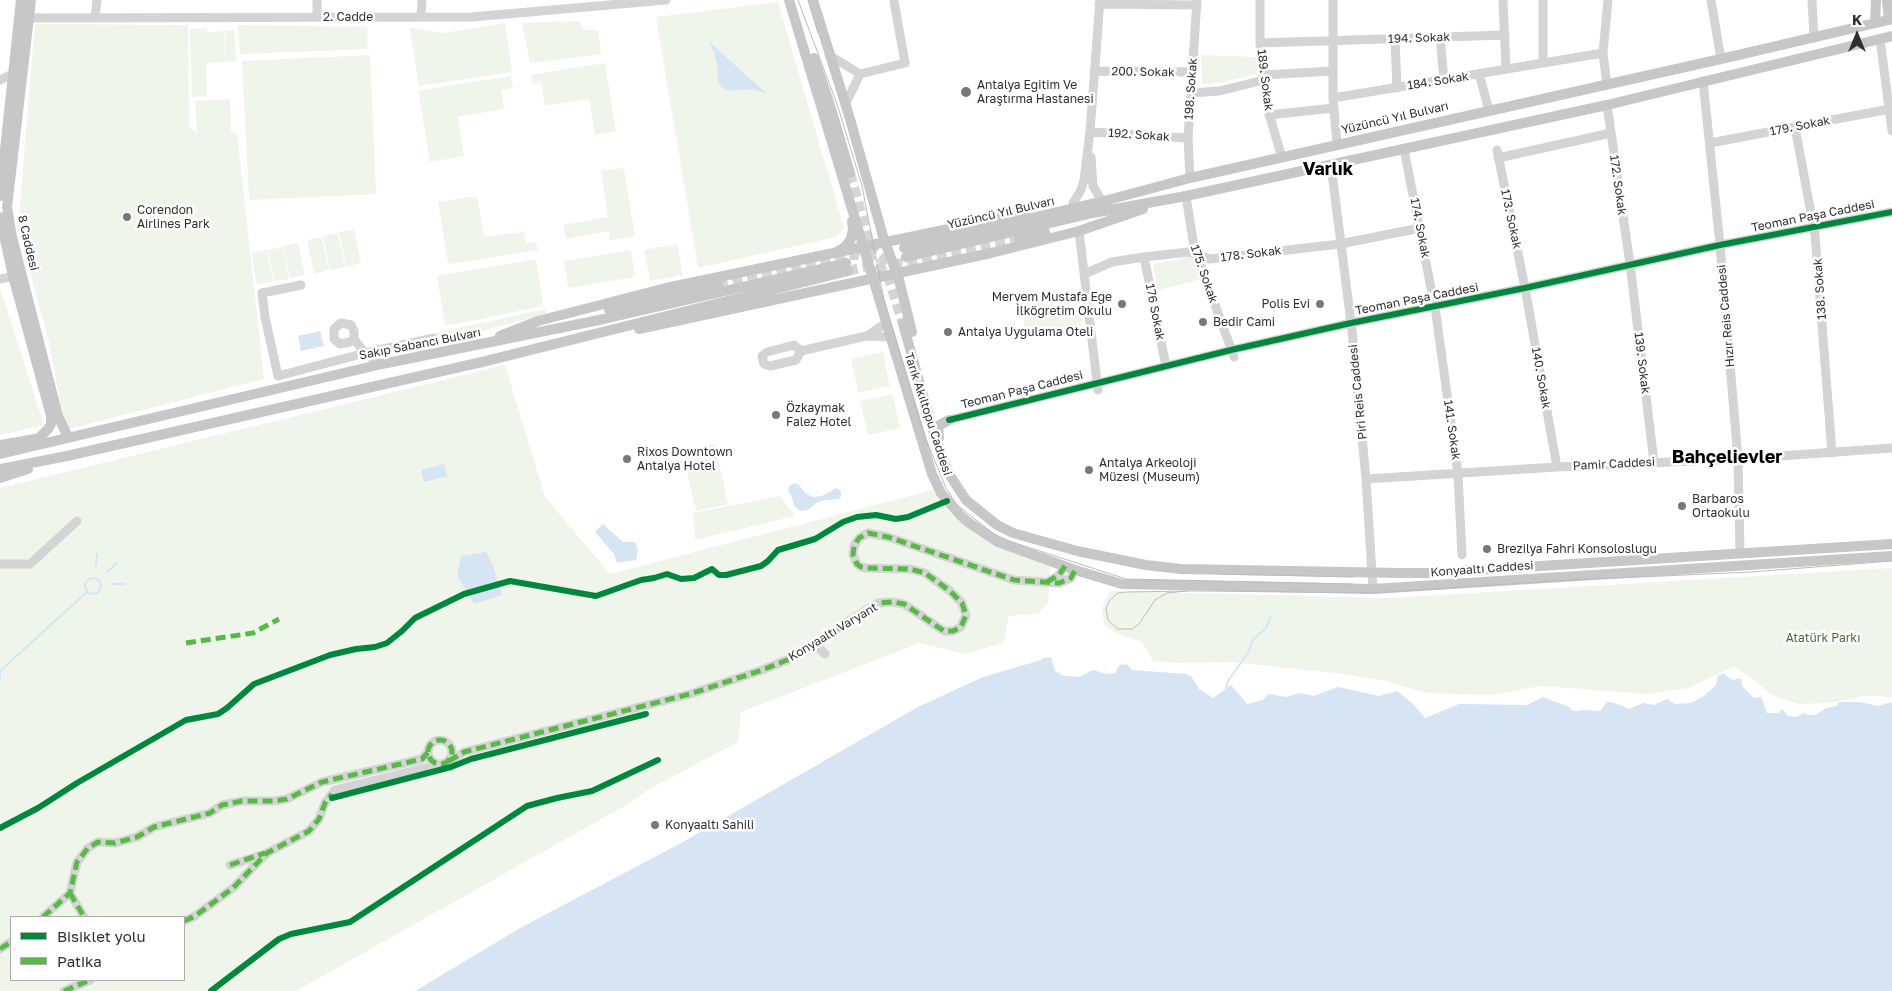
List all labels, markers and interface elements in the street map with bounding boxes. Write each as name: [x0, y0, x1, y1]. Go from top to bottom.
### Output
street label: 2. Cadde: [323, 10, 373, 24]
north arrow: [1832, 10, 1882, 60]
text: K: [1852, 11, 1862, 28]
street label: 194. Sokak: [1388, 30, 1450, 46]
street label: 189. Sokak: [1254, 48, 1276, 112]
street label: 198. Sokak: [1182, 58, 1200, 120]
street label: 200. Sokak: [1111, 64, 1175, 80]
street label: 184. Sokak: [1406, 69, 1470, 93]
place label: Antalya Eğitim Ve Araştırma Hastanesi: [977, 78, 1094, 106]
marker: Antalya Eğitim Ve Araştırma Hastanesi: [959, 85, 973, 99]
street label: Yüzüncü Yıl Bulvarı: [1340, 99, 1450, 137]
street label: 179. Sokak: [1769, 113, 1831, 139]
street label: 192. Sokak: [1108, 126, 1170, 144]
street label: 172. Sokak: [1607, 154, 1629, 216]
district label: Varlık: [1303, 158, 1353, 180]
street label: 173. Sokak: [1498, 188, 1524, 250]
street label: Yüzüncü Yıl Bulvarı: [946, 194, 1056, 232]
street label: 174. Sokak: [1407, 197, 1433, 259]
street label: Teoman Paşa Caddesi: [1750, 197, 1876, 235]
place label: Corendon Airlines Park: [137, 203, 210, 231]
marker: Corendon Airlines Park: [121, 211, 133, 223]
street label: 8 Caddesi: [15, 214, 41, 272]
street label: 175. Sokak: [1187, 243, 1221, 305]
street label: 178. Sokak: [1220, 243, 1282, 265]
street label: 138. Sokak: [1811, 258, 1829, 320]
street label: Hızır Reis Caddesi: [1714, 264, 1738, 368]
street label: Teoman Paşa Caddesi: [1354, 280, 1480, 318]
street label: 176 Sokak: [1142, 282, 1168, 342]
place label: Meryem Mustafa Ege İlköğretim Okulu: [992, 290, 1112, 318]
place label: Polis Evi: [1262, 297, 1310, 311]
marker: Meryem Mustafa Ege İlköğretim Okulu: [1116, 298, 1128, 310]
marker: Polis Evi: [1314, 298, 1326, 310]
place label: Bedir Cami: [1213, 315, 1275, 329]
marker: Bedir Cami: [1197, 316, 1209, 328]
street label: Sakıp Sabancı Bulvarı: [358, 325, 482, 363]
place label: Antalya Uygulama Oteli: [958, 325, 1093, 339]
marker: Antalya Uygulama Oteli: [942, 326, 954, 338]
street label: 139. Sokak: [1631, 331, 1653, 395]
street label: Piri Reis Caddesi: [1346, 344, 1370, 440]
street label: 140. Sokak: [1529, 346, 1553, 410]
street label: Tarık Akıltopu Caddesi: [901, 351, 955, 477]
street label: Teoman Paşa Caddesi: [960, 368, 1084, 412]
street label: 141. Sokak: [1441, 399, 1463, 461]
place label: Özkaymak Falez Hotel: [786, 401, 851, 429]
marker: Özkaymak Falez Hotel: [770, 409, 782, 421]
place label: Rixos Downtown Antalya Hotel: [637, 445, 733, 473]
district label: Bahçelievler: [1672, 446, 1782, 468]
marker: Rixos Downtown Antalya Hotel: [621, 453, 633, 465]
street label: Pamir Caddesi: [1573, 455, 1655, 473]
place label: Antalya Arkeoloji Müzesi (Museum): [1099, 456, 1200, 484]
marker: Antalya Arkeoloji Müzesi (Museum): [1083, 464, 1095, 476]
place label: Barbaros Ortaokulu: [1692, 492, 1750, 520]
marker: Barbaros Ortaokulu: [1676, 500, 1688, 512]
place label: Brezilya Fahri Konsolosluğu: [1497, 542, 1657, 556]
marker: Brezilya Fahri Konsolosluğu: [1481, 543, 1493, 555]
street label: Konyaaltı Caddesi: [1430, 558, 1534, 580]
street label: Konyaaltı Varyant: [786, 600, 880, 664]
park label: Atatürk Parkı: [1786, 631, 1860, 645]
place label: Konyaaltı Sahili: [665, 818, 754, 832]
marker: Konyaaltı Sahili: [649, 819, 661, 831]
legend: [10, 916, 185, 981]
text: Bisiklet yolu: [57, 927, 146, 945]
text: Patika: [57, 952, 102, 970]

